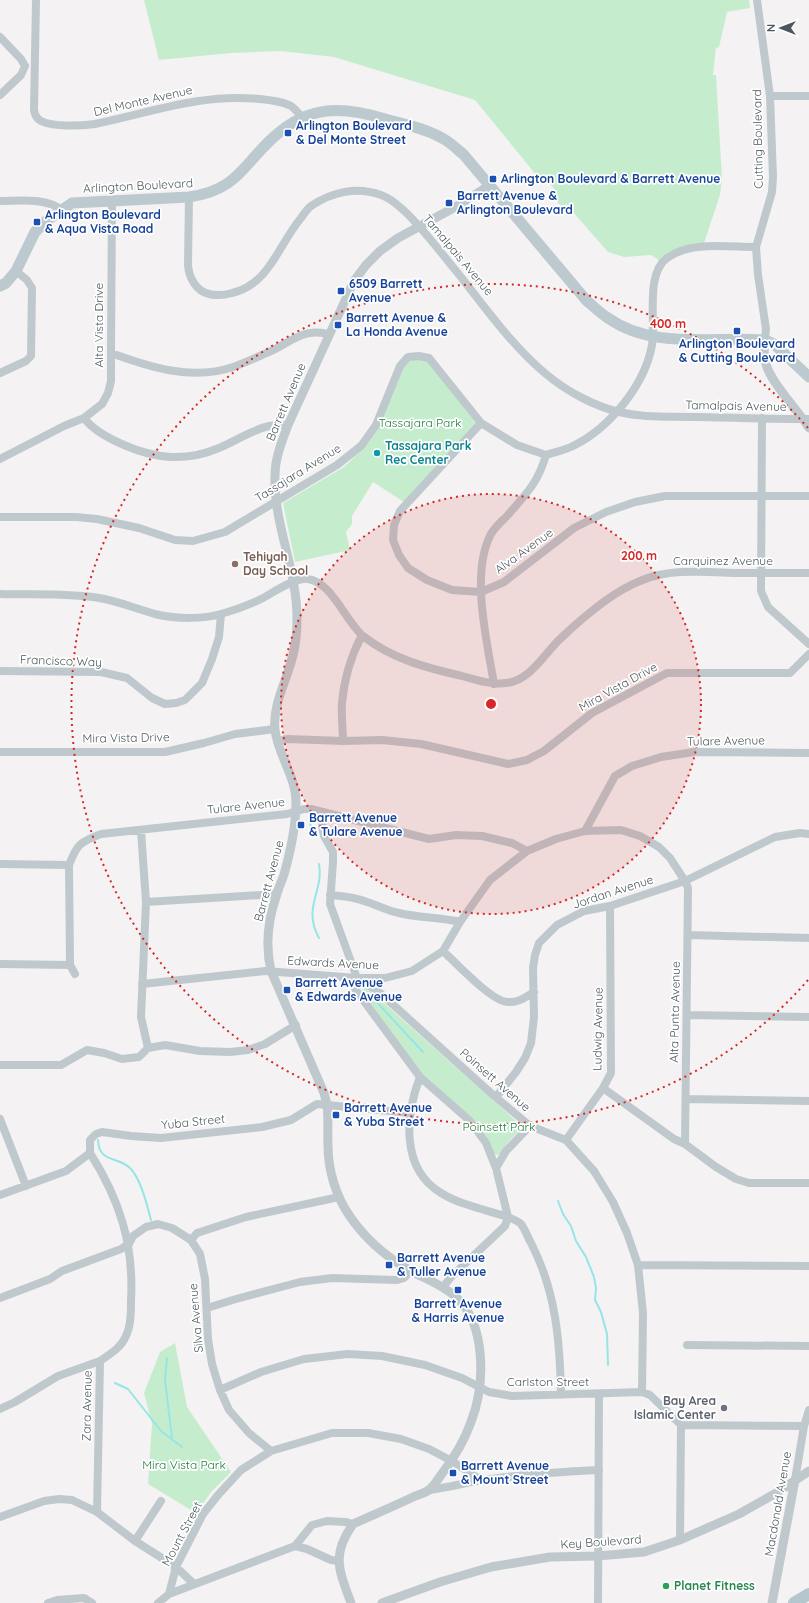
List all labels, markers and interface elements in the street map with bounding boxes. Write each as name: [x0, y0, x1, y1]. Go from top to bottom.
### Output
north arrow: [761, 8, 801, 48]
text: N: [764, 24, 778, 32]
street label: Del Monte Avenue: [92, 82, 194, 119]
street label: Cutting Boulevard: [749, 89, 766, 189]
place label: Arlington Boulevard & Del Monte Street: [296, 118, 412, 147]
marker: Arlington Boulevard & Del Monte Street: [283, 128, 293, 138]
place label: Arlington Boulevard & Barrett Avenue: [501, 171, 720, 186]
marker: Arlington Boulevard & Barrett Avenue: [488, 174, 498, 184]
street label: Arlington Boulevard: [83, 175, 193, 196]
place label: Barrett Avenue & Arlington Boulevard: [457, 188, 573, 217]
marker: Barrett Avenue & Arlington Boulevard: [444, 198, 454, 208]
place label: Arlington Boulevard & Aqua Vista Road: [45, 207, 161, 236]
street label: Tamalpais Avenue: [420, 211, 497, 298]
marker: Arlington Boulevard & Aqua Vista Road: [32, 217, 42, 227]
place label: 6509 Barrett Avenue: [349, 276, 423, 305]
street label: Alta Vista Drive: [91, 282, 106, 367]
marker: 6509 Barrett Avenue: [336, 286, 346, 296]
place label: Barrett Avenue & La Honda Avenue: [346, 310, 448, 339]
text: 400 m: [650, 316, 686, 331]
marker: Barrett Avenue & La Honda Avenue: [333, 320, 343, 330]
marker: Arlington Boulevard & Cutting Boulevard: [732, 326, 742, 336]
place label: Arlington Boulevard & Cutting Boulevard: [679, 336, 795, 365]
street label: Barrett Avenue: [262, 360, 309, 443]
street label: Tamalpais Avenue: [685, 397, 787, 414]
park label: Tassajara Park: [379, 415, 461, 430]
place label: Tassajara Park Rec Center: [385, 438, 472, 467]
street label: Tassajara Avenue: [252, 440, 344, 505]
marker: Tassajara Park Rec Center: [372, 448, 382, 458]
street label: Alva Avenue: [492, 524, 556, 577]
text: 200 m: [621, 548, 657, 563]
place label: Tehiyah Day School: [243, 549, 308, 578]
street label: Carquinez Avenue: [673, 553, 773, 568]
marker: Tehiyah Day School: [230, 559, 240, 569]
street label: Francisco Way: [20, 652, 102, 669]
street label: Mira Vista Drive: [576, 659, 660, 714]
centre of rings: [484, 697, 498, 711]
street label: Mira Vista Drive: [82, 729, 170, 746]
street label: Tulare Avenue: [687, 732, 765, 749]
street label: Tulare Avenue: [206, 794, 286, 817]
place label: Barrett Avenue & Tulare Avenue: [309, 810, 403, 839]
marker: Barrett Avenue & Tulare Avenue: [296, 820, 306, 830]
street label: Barrett Avenue: [250, 838, 287, 923]
street label: Jordan Avenue: [570, 871, 655, 912]
street label: Edwards Avenue: [287, 953, 380, 972]
street label: Alta Punta Avenue: [666, 961, 683, 1063]
place label: Barrett Avenue & Edwards Avenue: [295, 975, 402, 1004]
marker: Barrett Avenue & Edwards Avenue: [282, 985, 292, 995]
street label: Ludwig Avenue: [589, 987, 606, 1071]
street label: Poinsett Avenue: [457, 1045, 534, 1115]
place label: Barrett Avenue & Yuba Street: [344, 1100, 432, 1129]
marker: Barrett Avenue & Yuba Street: [331, 1110, 341, 1120]
street label: Yuba Street: [160, 1111, 226, 1132]
park label: Poinsett Park: [462, 1119, 536, 1134]
place label: Barrett Avenue & Tuller Avenue: [397, 1250, 486, 1279]
marker: Barrett Avenue & Tuller Avenue: [384, 1260, 394, 1270]
street label: Silva Avenue: [185, 1282, 206, 1353]
marker: Barrett Avenue & Harris Avenue: [453, 1285, 463, 1295]
place label: Barrett Avenue & Harris Avenue: [412, 1296, 504, 1325]
street label: Zara Avenue: [78, 1370, 95, 1442]
street label: Carlston Street: [507, 1374, 589, 1389]
place label: Bay Area Islamic Center: [634, 1393, 716, 1422]
marker: Bay Area Islamic Center: [719, 1403, 729, 1413]
street label: Macdonald Avenue: [761, 1450, 794, 1558]
park label: Mira Vista Park: [142, 1457, 226, 1472]
place label: Barrett Avenue & Mount Street: [461, 1458, 549, 1487]
marker: Barrett Avenue & Mount Street: [448, 1468, 458, 1478]
street label: Mount Street: [158, 1499, 205, 1569]
street label: Key Boulevard: [560, 1531, 642, 1552]
place label: Planet Fitness: [674, 1578, 755, 1593]
marker: Planet Fitness: [661, 1581, 671, 1591]

